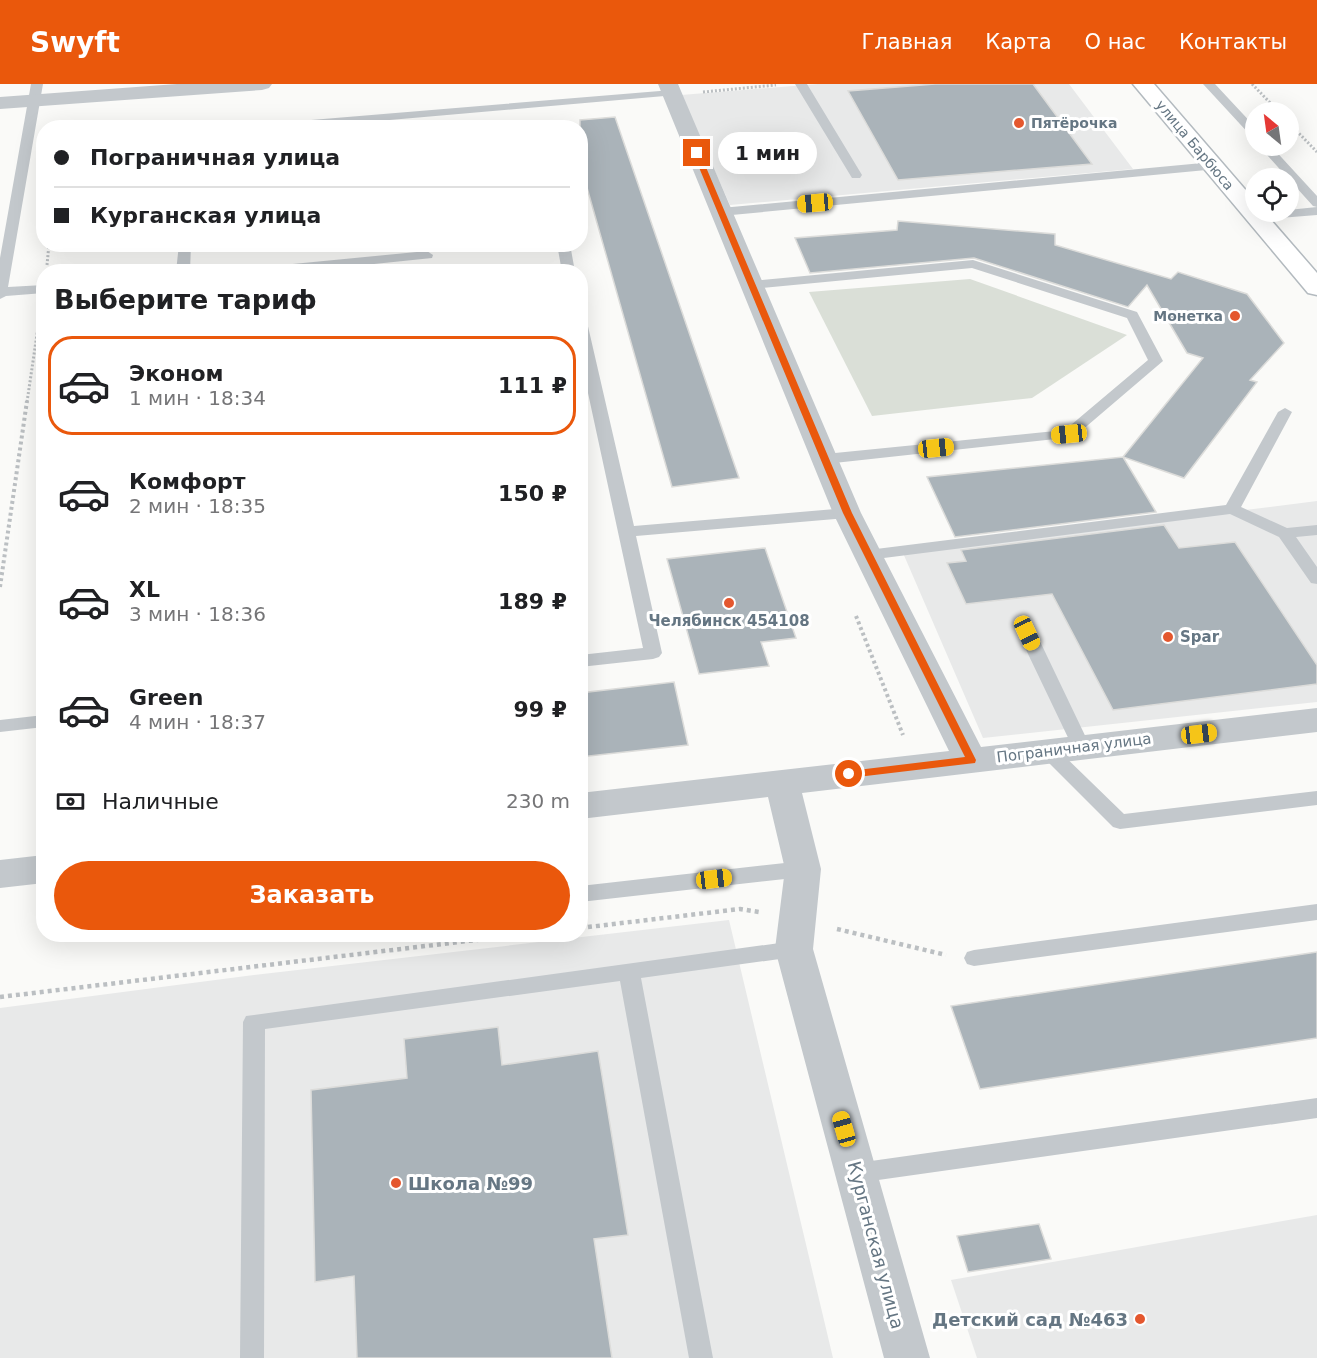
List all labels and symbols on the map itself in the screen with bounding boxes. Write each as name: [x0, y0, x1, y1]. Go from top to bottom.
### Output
street label: улица Барбюса: [1153, 97, 1237, 193]
north arrow: [1245, 102, 1299, 156]
place label: Пятёрочка: [1031, 115, 1118, 131]
marker: Пятёрочка: [1012, 116, 1026, 130]
callout: 1 мин: [718, 132, 817, 174]
route end: [683, 139, 710, 166]
car: [796, 192, 834, 214]
place label: Монетка: [1153, 308, 1223, 324]
marker: Монетка: [1228, 309, 1242, 323]
car: [1050, 423, 1088, 445]
car: [917, 437, 955, 459]
marker: Челябинск 454108: [722, 596, 736, 610]
place label: Челябинск 454108: [648, 612, 810, 630]
car: [1011, 613, 1043, 653]
place label: Spar: [1180, 628, 1220, 646]
marker: Spar: [1161, 630, 1175, 644]
car: [1180, 723, 1218, 745]
street label: Пограничная улица: [996, 730, 1152, 766]
route start: [835, 760, 862, 787]
car: [695, 868, 733, 890]
car: [830, 1109, 858, 1149]
street label: Курганская улица: [844, 1159, 908, 1331]
place label: Школа №99: [408, 1173, 533, 1194]
marker: Школа №99: [389, 1176, 403, 1190]
place label: Детский сад №463: [932, 1309, 1128, 1330]
marker: Детский сад №463: [1133, 1312, 1147, 1326]

